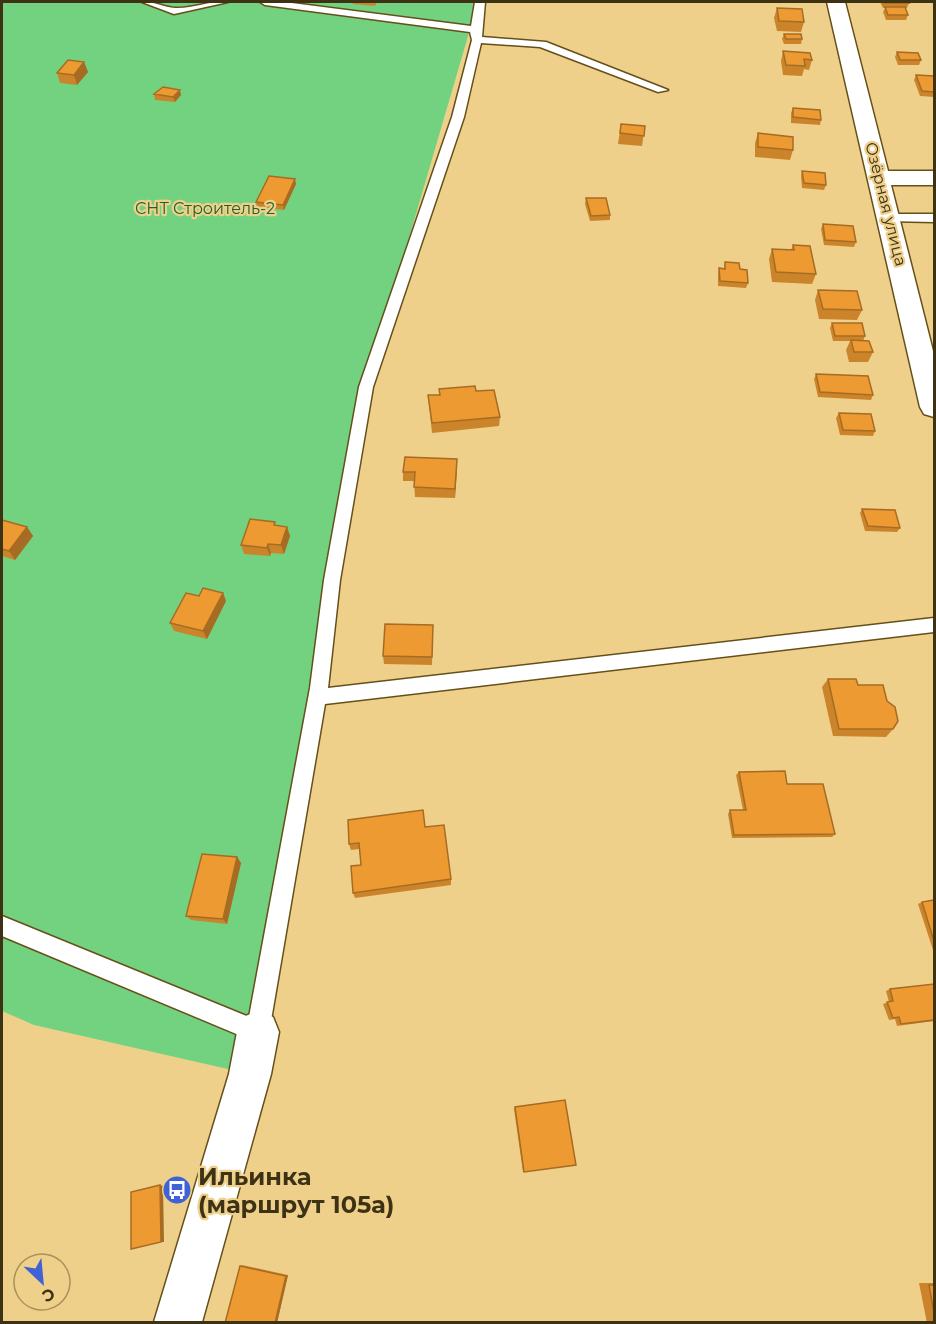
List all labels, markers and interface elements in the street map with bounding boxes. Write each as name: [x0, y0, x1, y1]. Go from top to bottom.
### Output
street label: Озёрная улица: [861, 140, 911, 268]
park label: СНТ Строитель-2: [135, 199, 275, 218]
place label: Ильинка (маршрут 105а): [198, 1162, 394, 1219]
bus stop icon: Ильинка (маршрут 105а): [161, 1174, 193, 1206]
north arrow: [12, 1252, 72, 1312]
text: С: [39, 1284, 58, 1306]

